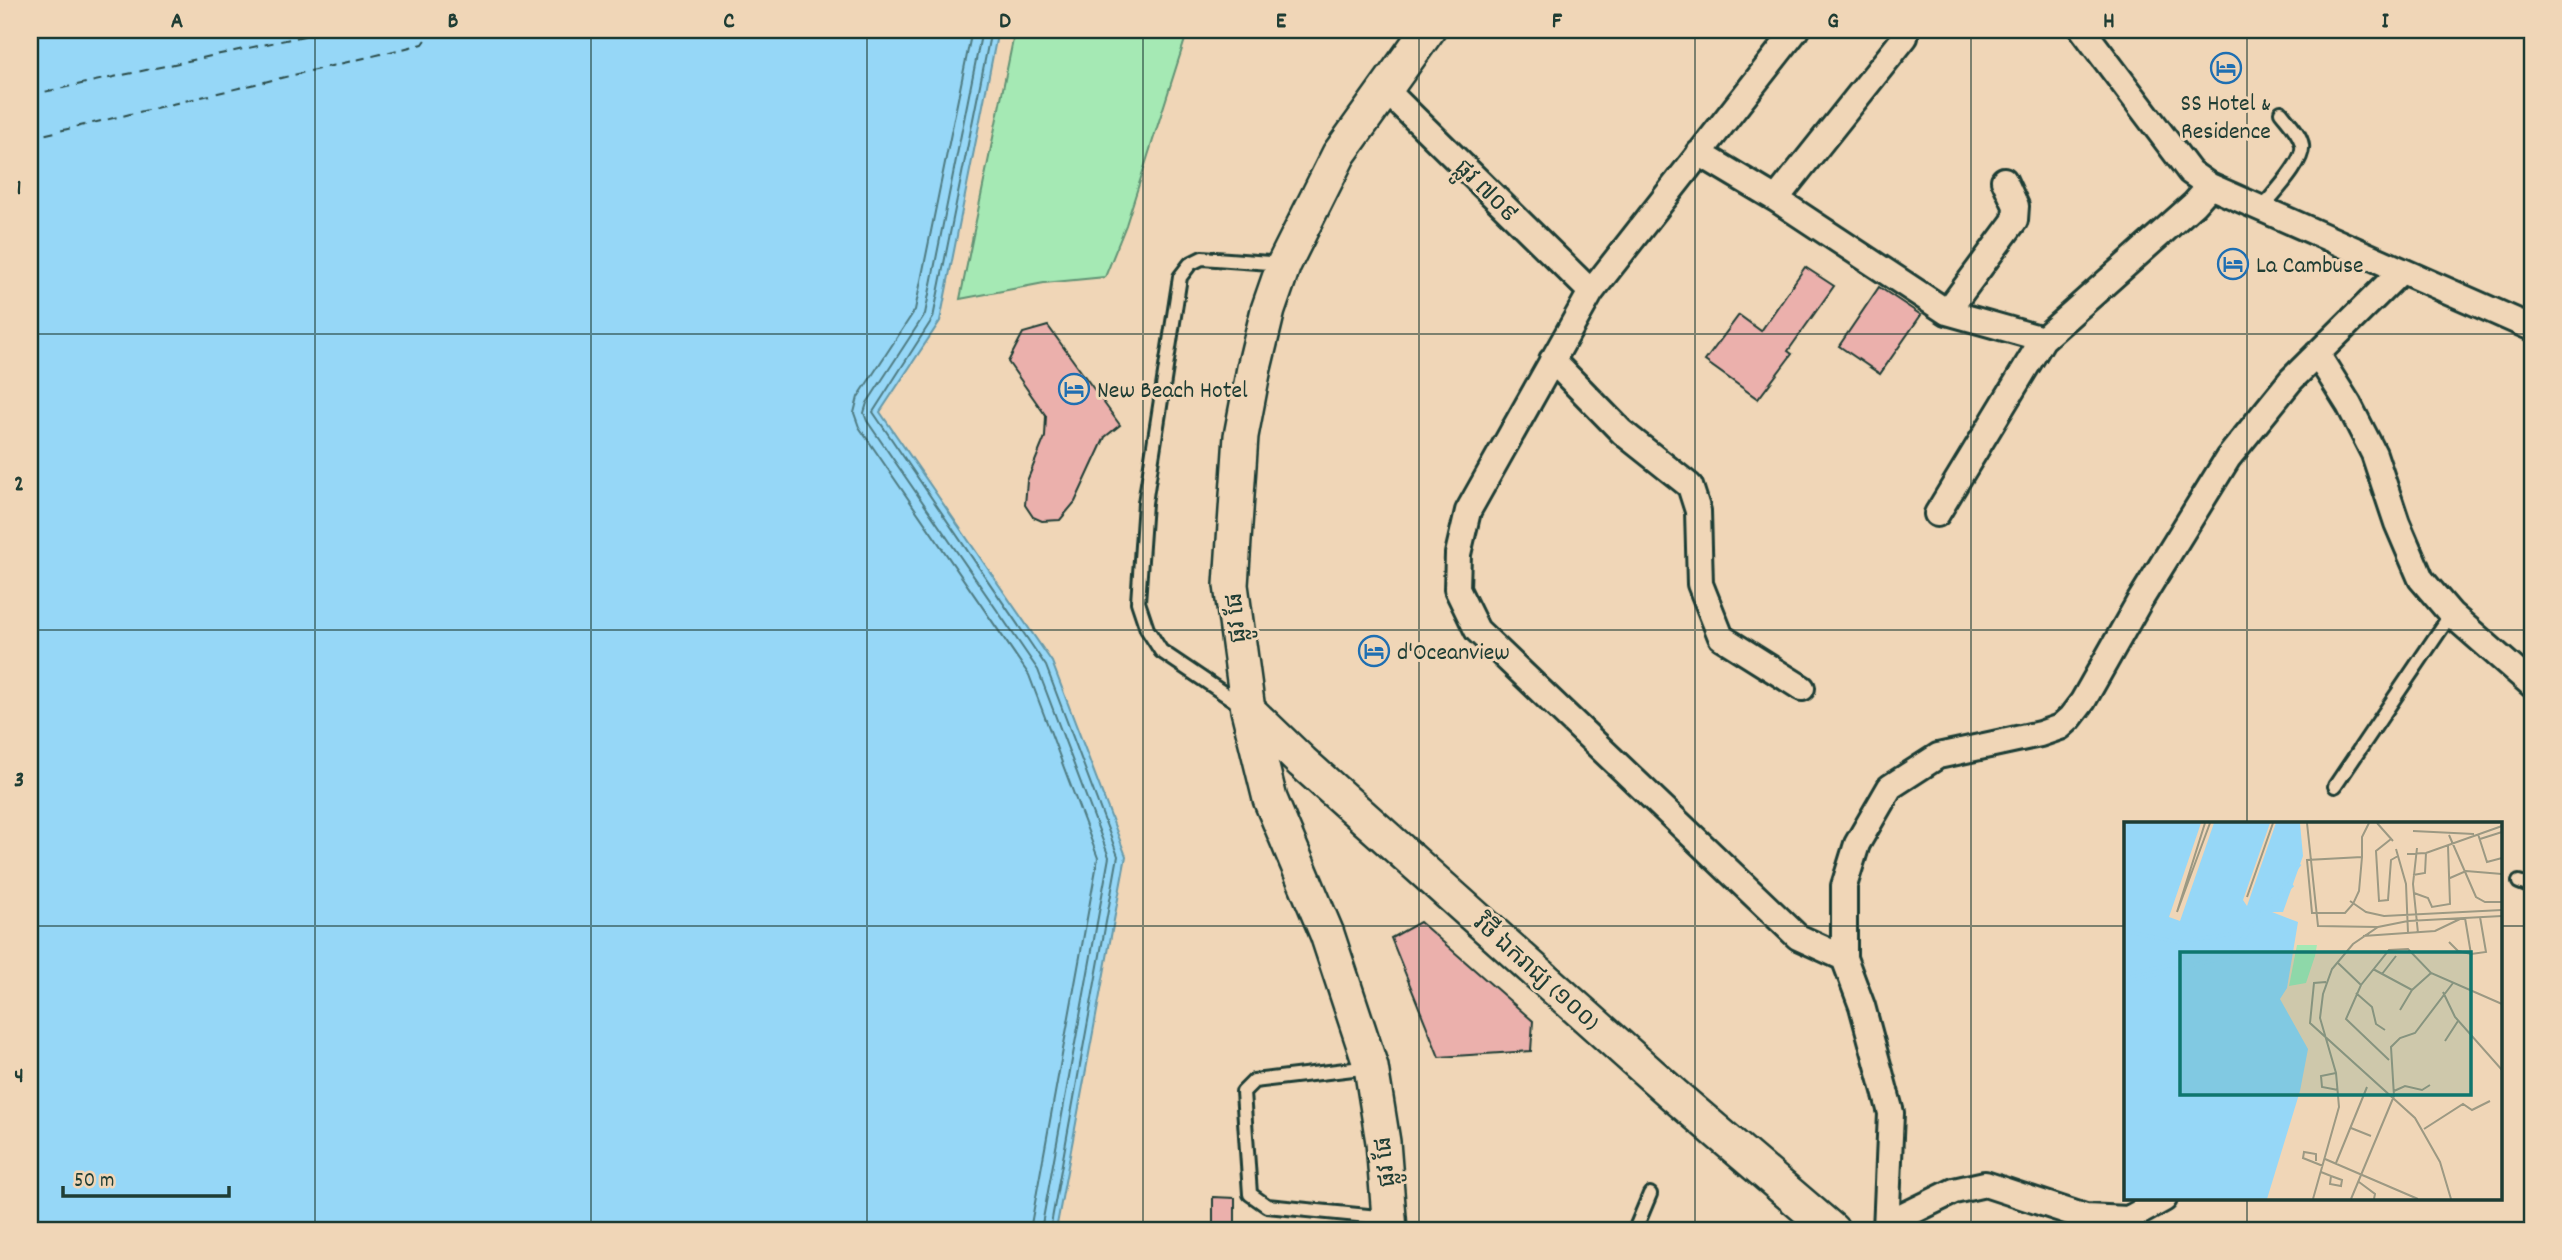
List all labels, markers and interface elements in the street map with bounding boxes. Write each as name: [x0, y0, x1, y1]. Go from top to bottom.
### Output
text: A: [171, 6, 183, 39]
text: B: [448, 6, 459, 39]
text: C: [723, 6, 735, 39]
text: D: [999, 6, 1011, 39]
text: E: [1276, 6, 1287, 39]
text: F: [1552, 6, 1563, 39]
text: G: [1827, 6, 1839, 39]
text: H: [2103, 6, 2115, 39]
text: I: [2381, 6, 2389, 39]
hotel icon: SS Hotel & Residence: [2209, 51, 2243, 85]
place label: SS Hotel & Residence: [2181, 88, 2271, 150]
street label: ផ្លូវ ៧០៩: [1444, 153, 1524, 233]
text: 1: [16, 173, 22, 206]
hotel icon: La Cambuse: [2216, 247, 2250, 281]
place label: La Cambuse: [2256, 250, 2364, 284]
hotel icon: New Beach Hotel: [1057, 372, 1091, 406]
place label: New Beach Hotel: [1097, 375, 1248, 409]
text: 2: [14, 469, 24, 502]
street label: ផ្លូវ ផែ: [1219, 591, 1259, 644]
hotel icon: d'Oceanview: [1357, 634, 1391, 668]
place label: d'Oceanview: [1397, 637, 1510, 671]
text: 3: [14, 765, 24, 798]
inset map: [2124, 822, 2502, 1200]
street label: វិថី ឯករាជ្យ (១០០): [1464, 907, 1606, 1040]
text: 4: [14, 1061, 24, 1094]
street label: ផ្លូវ ផែ: [1367, 1134, 1409, 1189]
scale bar: [63, 1155, 229, 1199]
text: 50 m: [74, 1167, 114, 1197]

